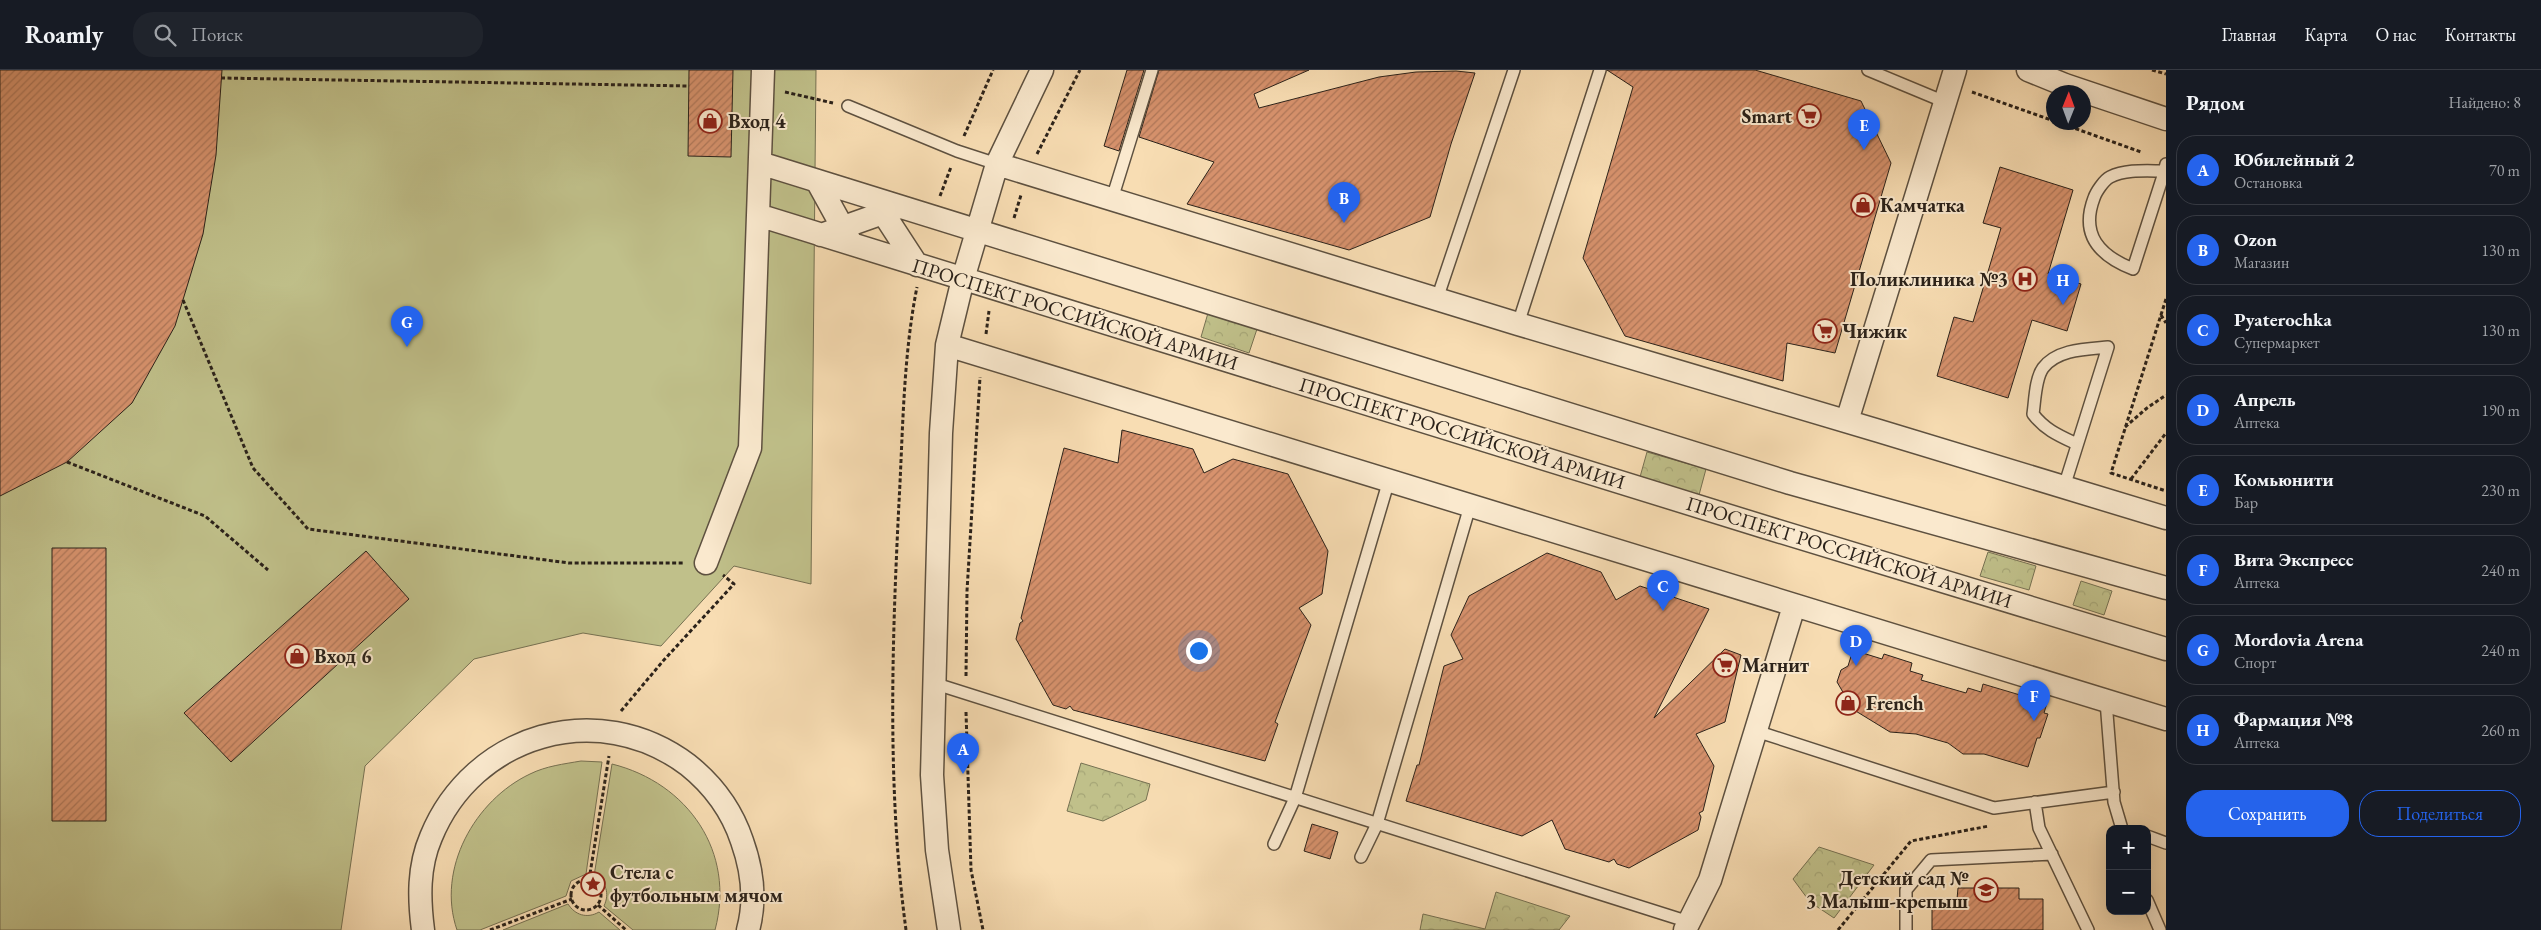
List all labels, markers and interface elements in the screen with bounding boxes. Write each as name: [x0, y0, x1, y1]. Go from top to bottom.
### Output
search box: [133, 12, 483, 57]
text: Roamly: [25, 19, 103, 50]
icon: search: [151, 21, 179, 49]
text: Поиск: [191, 22, 243, 47]
text: Главная: [2222, 23, 2276, 46]
text: Карта: [2304, 23, 2347, 46]
text: О нас: [2375, 23, 2417, 46]
text: Контакты: [2445, 23, 2516, 46]
north arrow: [2046, 85, 2091, 130]
text: Рядом: [2186, 89, 2245, 116]
text: Найдено: 8: [2449, 92, 2521, 113]
place label: Smart: [1741, 103, 1792, 129]
supermarket icon: Smart: [1796, 103, 1822, 129]
shop icon: Вход 4: [697, 108, 723, 134]
place label: Вход 4: [728, 108, 786, 134]
pin: E: [1848, 109, 1880, 150]
text: Юбилейный 2: [2234, 147, 2354, 172]
text: A: [2197, 160, 2209, 181]
text: 70 m: [2489, 160, 2520, 181]
text: Остановка: [2234, 172, 2303, 193]
pin: B: [1328, 182, 1360, 223]
shop icon: Камчатка: [1850, 192, 1876, 218]
place label: Камчатка: [1880, 192, 1965, 218]
text: Ozon: [2234, 227, 2277, 252]
text: B: [2198, 240, 2208, 261]
text: 130 m: [2481, 240, 2520, 261]
street label: ПРОСПЕКТ РОССИЙСКОЙ АРМИИ: [909, 252, 1241, 376]
text: Магазин: [2234, 252, 2289, 273]
pin: H: [2047, 264, 2079, 305]
place label: Поликлиника №3: [1850, 266, 2008, 292]
hospital icon: Поликлиника №3: [2012, 266, 2038, 292]
pin: G: [391, 306, 423, 347]
text: Pyaterochka: [2234, 307, 2332, 332]
supermarket icon: Чижик: [1812, 318, 1838, 344]
place label: Чижик: [1842, 318, 1907, 344]
text: C: [2197, 320, 2209, 341]
text: 130 m: [2481, 320, 2520, 341]
text: Супермаркет: [2234, 332, 2320, 353]
street label: ПРОСПЕКТ РОССИЙСКОЙ АРМИИ: [1296, 371, 1628, 495]
text: Апрель: [2234, 387, 2296, 412]
text: D: [2197, 400, 2209, 421]
text: 190 m: [2481, 400, 2520, 421]
text: Аптека: [2234, 412, 2280, 433]
text: Комьюнити: [2234, 467, 2334, 492]
text: E: [2198, 480, 2208, 501]
text: 230 m: [2481, 480, 2520, 501]
street label: ПРОСПЕКТ РОССИЙСКОЙ АРМИИ: [1683, 490, 2015, 614]
text: Бар: [2234, 492, 2258, 513]
text: Вита Экспресс: [2234, 547, 2354, 572]
text: F: [2199, 560, 2207, 581]
text: 240 m: [2481, 560, 2520, 581]
pin: C: [1647, 570, 1679, 611]
text: Аптека: [2234, 572, 2280, 593]
pin: D: [1840, 625, 1872, 666]
text: Mordovia Arena: [2234, 627, 2364, 652]
your location: [1186, 638, 1212, 664]
text: G: [2197, 640, 2209, 661]
text: 240 m: [2481, 640, 2520, 661]
shop icon: Вход 6: [284, 643, 310, 669]
place label: Вход 6: [314, 643, 372, 669]
supermarket icon: Магнит: [1712, 652, 1738, 678]
place label: Магнит: [1742, 652, 1809, 678]
text: Спорт: [2234, 652, 2276, 673]
pin: F: [2018, 680, 2050, 721]
shop icon: French: [1835, 690, 1861, 716]
place label: French: [1866, 690, 1924, 716]
text: Фармация №8: [2234, 707, 2353, 732]
text: H: [2197, 720, 2209, 741]
text: 260 m: [2481, 720, 2520, 741]
text: Аптека: [2234, 732, 2280, 753]
pin: A: [947, 733, 979, 774]
button: Сохранить: [2186, 790, 2349, 837]
button: Поделиться: [2359, 790, 2521, 837]
map controls: [2106, 825, 2151, 915]
button: +: [2106, 825, 2151, 870]
place label: Стела с футбольным мячом: [610, 859, 783, 908]
place label: Детский сад № 3 Малыш-крепыш: [1806, 865, 1969, 914]
button: −: [2106, 870, 2151, 915]
place icon: Стела с футбольным мячом: [580, 871, 606, 897]
school or university icon: Детский сад № 3 Малыш-крепыш: [1973, 877, 1999, 903]

